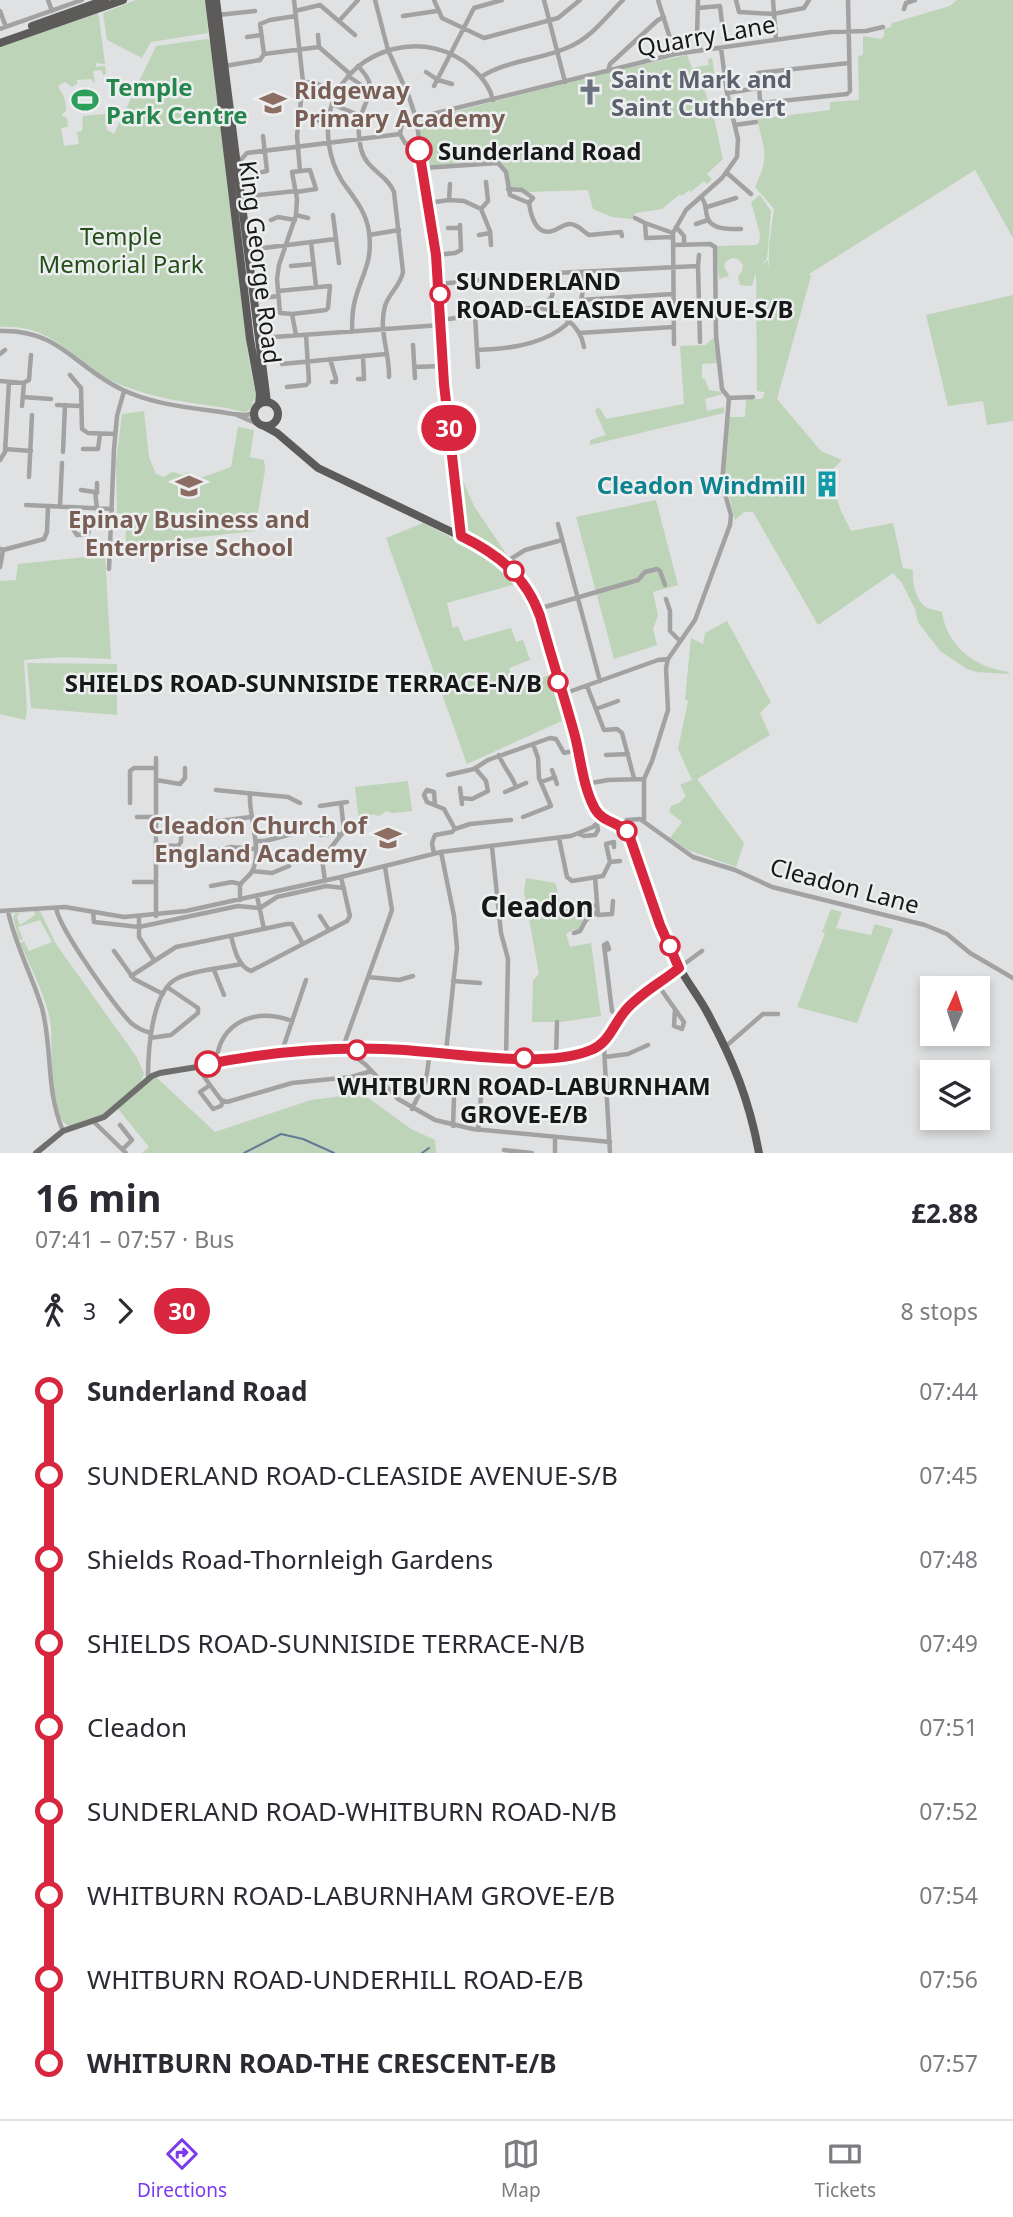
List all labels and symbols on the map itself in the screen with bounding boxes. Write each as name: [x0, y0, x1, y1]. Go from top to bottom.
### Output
street label: Quarry Lane: [634, 7, 778, 63]
place label: Saint Mark and Saint Cuthbert: [611, 62, 792, 123]
place label: Temple Park Centre: [106, 70, 247, 131]
place label: Ridgeway Primary Academy: [294, 73, 506, 134]
church icon: Saint Mark and Saint Cuthbert: [575, 77, 605, 107]
sports icon: Temple Park Centre: [70, 85, 100, 115]
school or university icon: Ridgeway Primary Academy: [258, 88, 288, 118]
place label: Sunderland Road: [438, 134, 641, 167]
marker: Sunderland Road: [406, 137, 432, 163]
street label: King George Road: [232, 159, 290, 365]
park label: Temple Memorial Park: [39, 219, 204, 280]
place label: SUNDERLAND ROAD-CLEASIDE AVENUE-S/B: [456, 264, 793, 325]
marker: SUNDERLAND ROAD-CLEASIDE AVENUE-S/B: [430, 284, 450, 304]
line badge: 30: [418, 405, 480, 451]
place label: Cleadon Windmill: [597, 468, 806, 501]
building icon: Cleadon Windmill: [812, 469, 842, 499]
school or university icon: Epinay Business and Enterprise School: [174, 471, 204, 501]
place label: Epinay Business and Enterprise School: [68, 502, 310, 563]
unlabelled marker: [504, 561, 524, 581]
place label: SHIELDS ROAD-SUNNISIDE TERRACE-N/B: [65, 666, 542, 699]
marker: SHIELDS ROAD-SUNNISIDE TERRACE-N/B: [548, 672, 568, 692]
place label: Cleadon Church of England Academy: [148, 808, 369, 869]
unlabelled marker: [617, 821, 637, 841]
school or university icon: Cleadon Church of England Academy: [373, 823, 403, 853]
street label: Cleadon Lane: [767, 849, 923, 921]
district label: Cleadon: [480, 887, 594, 925]
unlabelled marker: [660, 936, 680, 956]
north arrow: [920, 976, 990, 1046]
unlabelled marker: [347, 1040, 367, 1060]
marker: WHITBURN ROAD-LABURNHAM GROVE-E/B: [514, 1048, 534, 1068]
unlabelled marker: [195, 1051, 221, 1077]
place label: WHITBURN ROAD-LABURNHAM GROVE-E/B: [337, 1069, 711, 1130]

